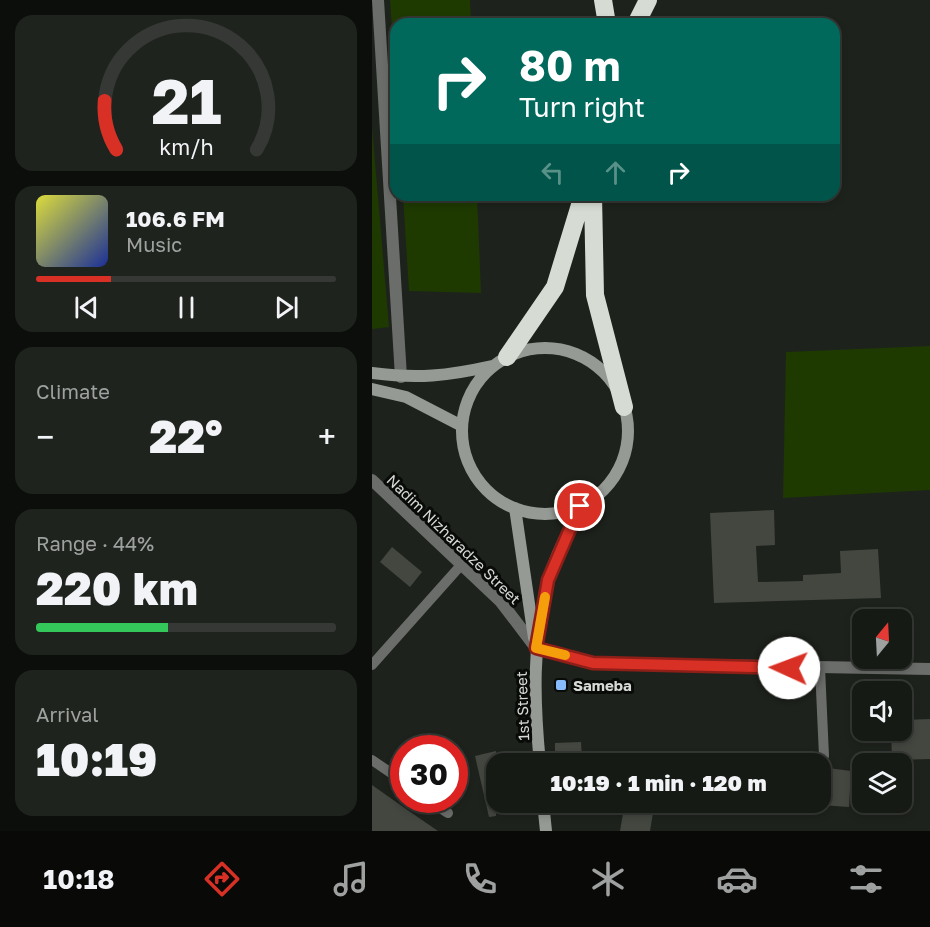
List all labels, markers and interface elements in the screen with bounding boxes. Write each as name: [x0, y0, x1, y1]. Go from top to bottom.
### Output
text: 80 m: [519, 40, 620, 90]
icon: right: [420, 42, 498, 120]
text: 21: [151, 63, 221, 138]
text: Turn right: [519, 91, 645, 123]
text: km/h: [159, 134, 213, 160]
icon: left: [536, 156, 569, 189]
icon: ahead: [599, 156, 632, 189]
icon: right: [662, 156, 695, 189]
text: 106.6 FM: [126, 205, 225, 232]
text: Music: [126, 232, 182, 256]
icon: previous: [70, 291, 103, 324]
icon: pause: [170, 291, 203, 324]
icon: next: [270, 291, 303, 324]
text: Climate: [36, 379, 110, 403]
text: 22°: [149, 409, 223, 463]
text: −: [36, 417, 54, 456]
text: +: [318, 417, 336, 456]
street label: Nadim Nizharadze Street: [383, 470, 525, 608]
pin: [554, 480, 605, 531]
icon: arrive: [563, 489, 596, 522]
text: Range · 44%: [36, 531, 154, 555]
text: 220 km: [36, 561, 198, 615]
north arrow: [852, 609, 912, 669]
map controls: [852, 609, 912, 813]
position arrow: [757, 636, 821, 700]
street label: 1st Street: [512, 671, 532, 741]
place label: Sameba: [573, 676, 632, 694]
marker: Sameba: [554, 678, 568, 692]
button: sound: [852, 681, 912, 741]
text: Arrival: [36, 702, 99, 726]
text: 10:19: [36, 732, 157, 786]
speed limit sign: 30: [390, 735, 468, 813]
button: layers: [852, 753, 912, 813]
text: 10:19 · 1 min · 120 m: [550, 769, 767, 796]
icon: directions: [201, 858, 243, 900]
icon: music: [330, 858, 372, 900]
icon: phone: [459, 858, 501, 900]
icon: climate: [587, 858, 629, 900]
icon: car: [716, 858, 758, 900]
icon: filters: [845, 858, 887, 900]
text: 10:18: [43, 863, 115, 895]

